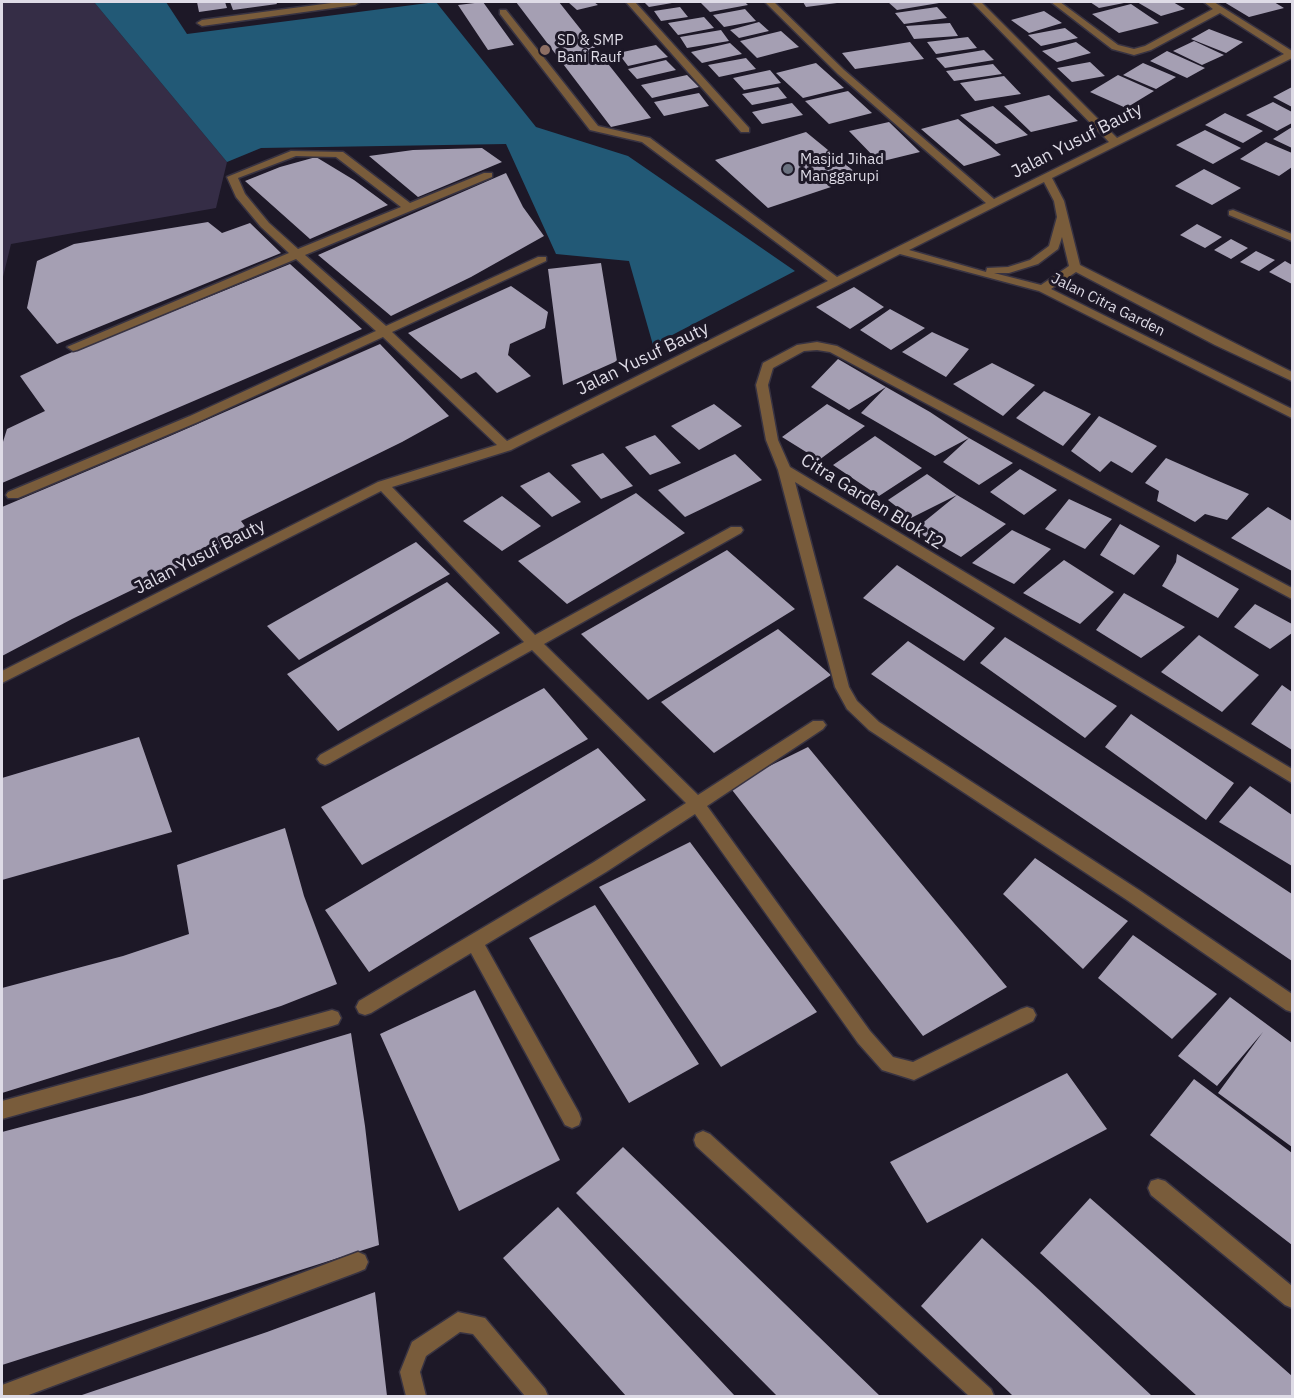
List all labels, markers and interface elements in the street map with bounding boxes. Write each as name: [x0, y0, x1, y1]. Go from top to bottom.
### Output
place label: SD & SMP Bani Rauf: [557, 32, 623, 67]
marker: SD & SMP Bani Rauf: [538, 43, 552, 57]
street label: Jalan Yusuf Bauty: [1008, 99, 1146, 183]
place label: Masjid Jihad Manggarupi: [800, 151, 884, 186]
marker: Masjid Jihad Manggarupi: [781, 162, 795, 176]
street label: Jalan Citra Garden: [1048, 270, 1168, 340]
street label: Jalan Yusuf Bauty: [574, 318, 712, 400]
street label: Citra Garden Blok I2: [797, 449, 947, 555]
street label: Jalan Yusuf Bauty: [131, 515, 269, 599]

